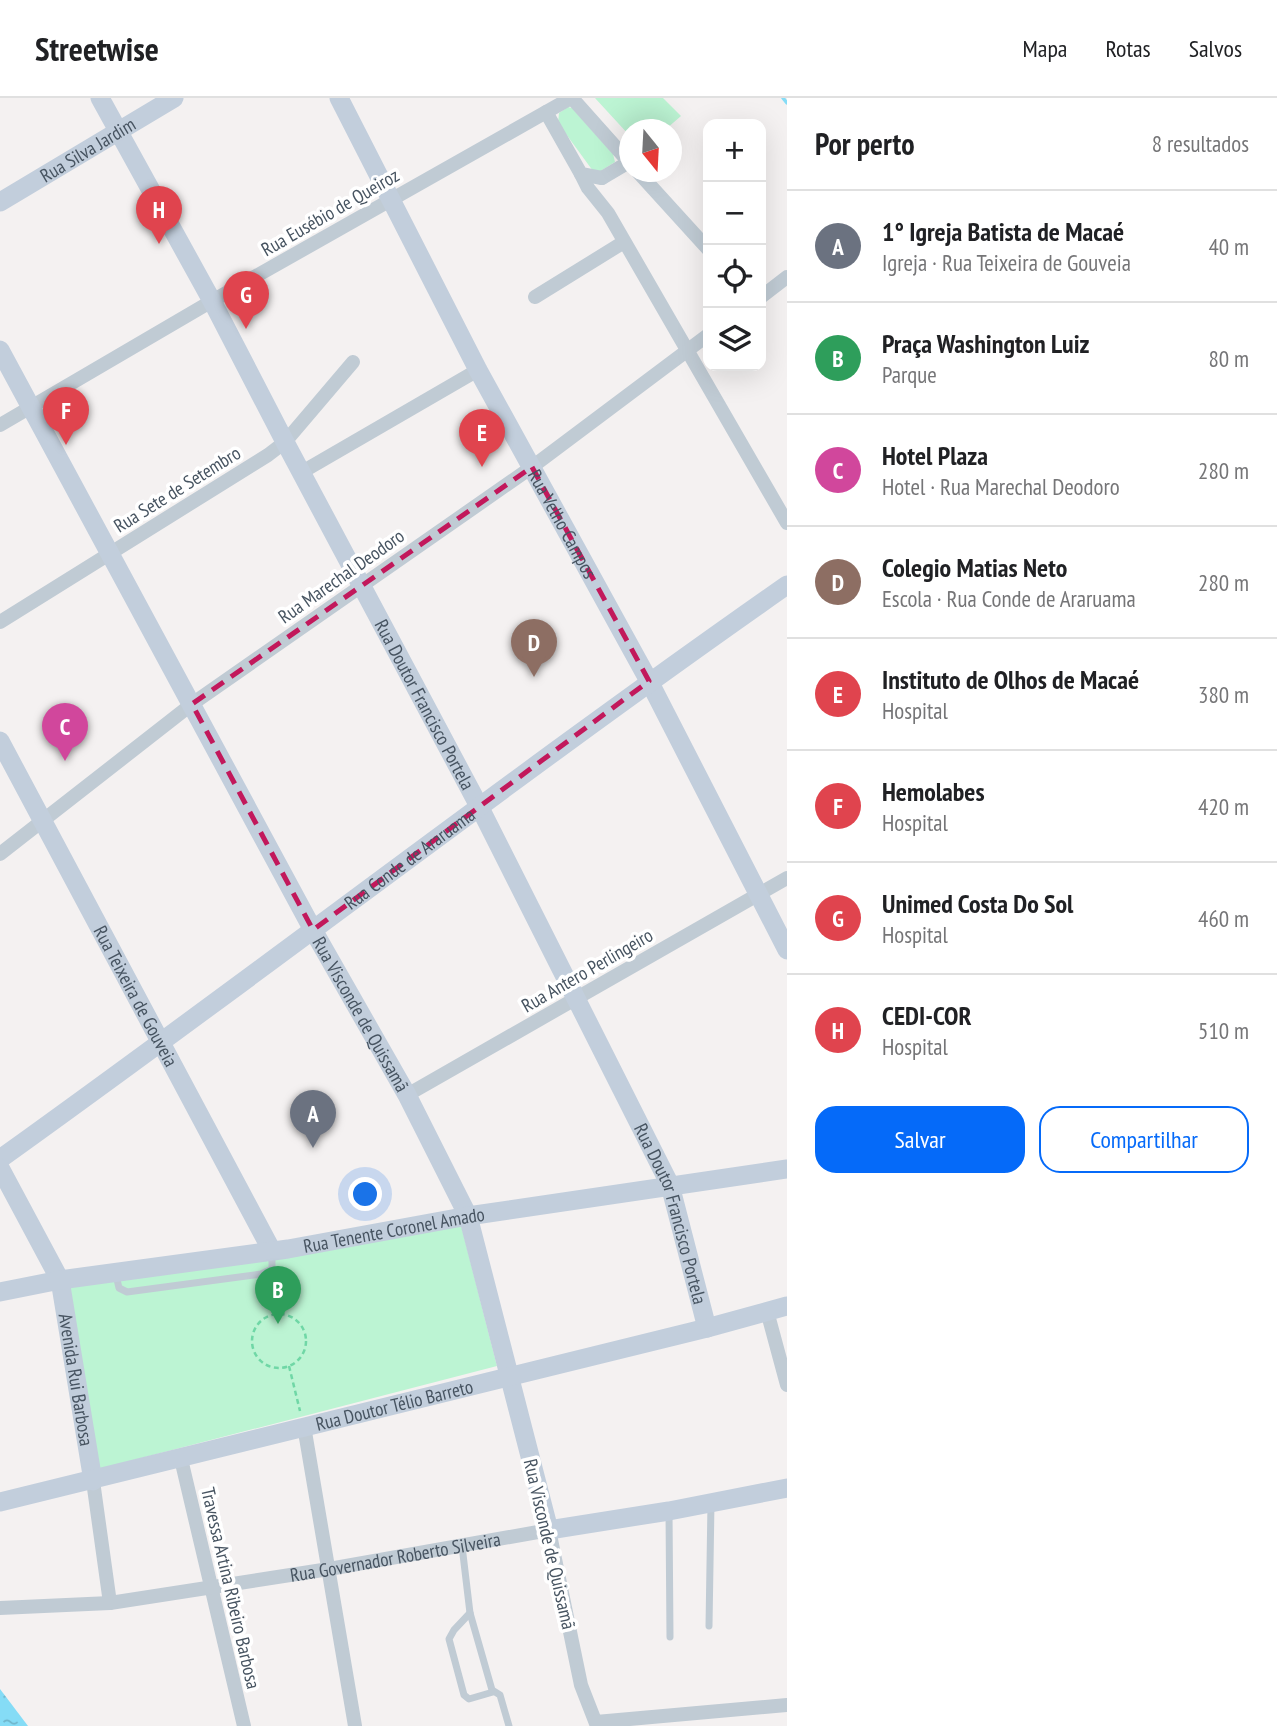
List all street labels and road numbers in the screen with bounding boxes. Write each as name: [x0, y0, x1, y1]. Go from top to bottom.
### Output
street label: Rua Silva Jardim: [36, 112, 140, 187]
street label: Rua Eusébio de Queiroz: [257, 163, 403, 261]
street label: Rua Sete de Setembro: [109, 440, 245, 538]
street label: Rua Velho Campos: [523, 465, 602, 583]
street label: Rua Marechal Deodoro: [273, 524, 409, 628]
street label: Rua Doutor Francisco Portela: [370, 615, 480, 794]
street label: Rua Conde de Araruama: [340, 802, 480, 915]
street label: Rua Teixeira de Gouveia: [89, 921, 183, 1071]
street label: Rua Antero Perlingeiro: [517, 923, 657, 1017]
street label: Rua Visconde de Quissamã: [307, 932, 415, 1096]
street label: Rua Doutor Francisco Portela: [629, 1119, 712, 1307]
street label: Rua Tenente Coronel Amado: [301, 1202, 486, 1258]
street label: Avenida Rui Barbosa: [54, 1312, 99, 1448]
street label: Rua Doutor Télio Barreto: [313, 1374, 475, 1436]
street label: Rua Visconde de Quissamã: [519, 1456, 581, 1632]
street label: Travessa Artina Ribeiro Barbosa: [196, 1485, 266, 1691]
street label: Rua Governador Roberto Silveira: [288, 1527, 502, 1587]

